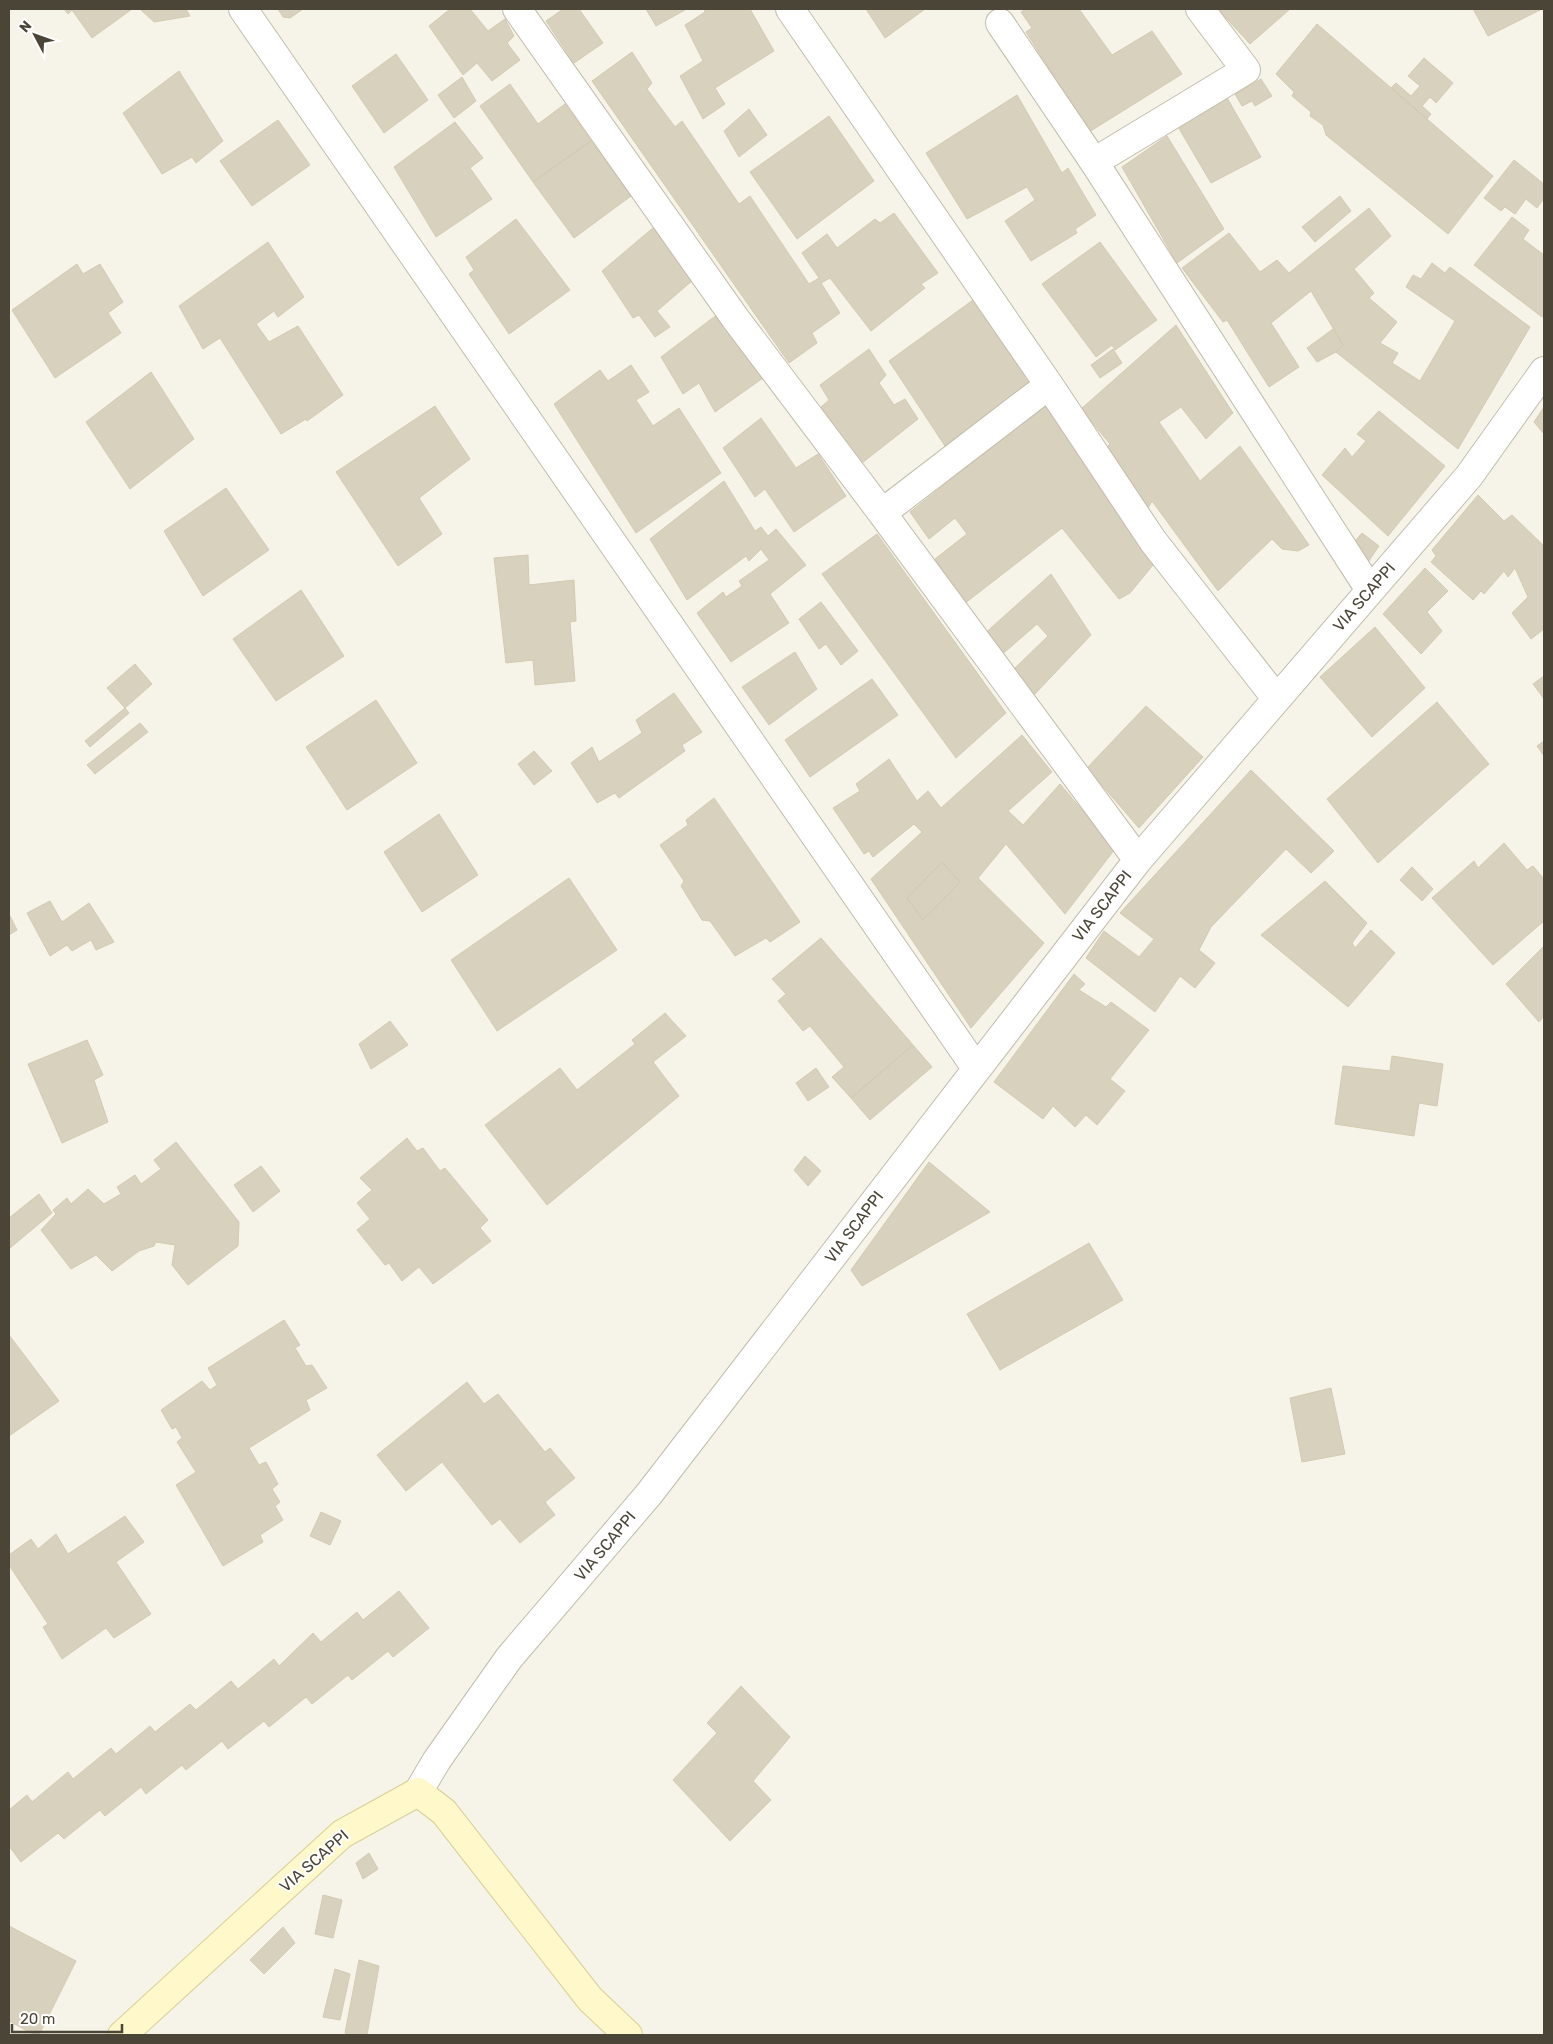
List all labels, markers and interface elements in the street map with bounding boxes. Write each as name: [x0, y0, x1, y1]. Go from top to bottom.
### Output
north arrow: [10, 10, 60, 60]
text: N: [16, 17, 35, 36]
street label: VIA SCAPPI: [1329, 559, 1399, 635]
street label: VIA SCAPPI: [1068, 867, 1136, 945]
street label: VIA SCAPPI: [821, 1187, 887, 1267]
street label: VIA SCAPPI: [570, 1507, 640, 1585]
street label: VIA SCAPPI: [276, 1826, 352, 1896]
scale bar: [12, 2002, 122, 2034]
text: 20 m: [20, 2010, 55, 2028]

